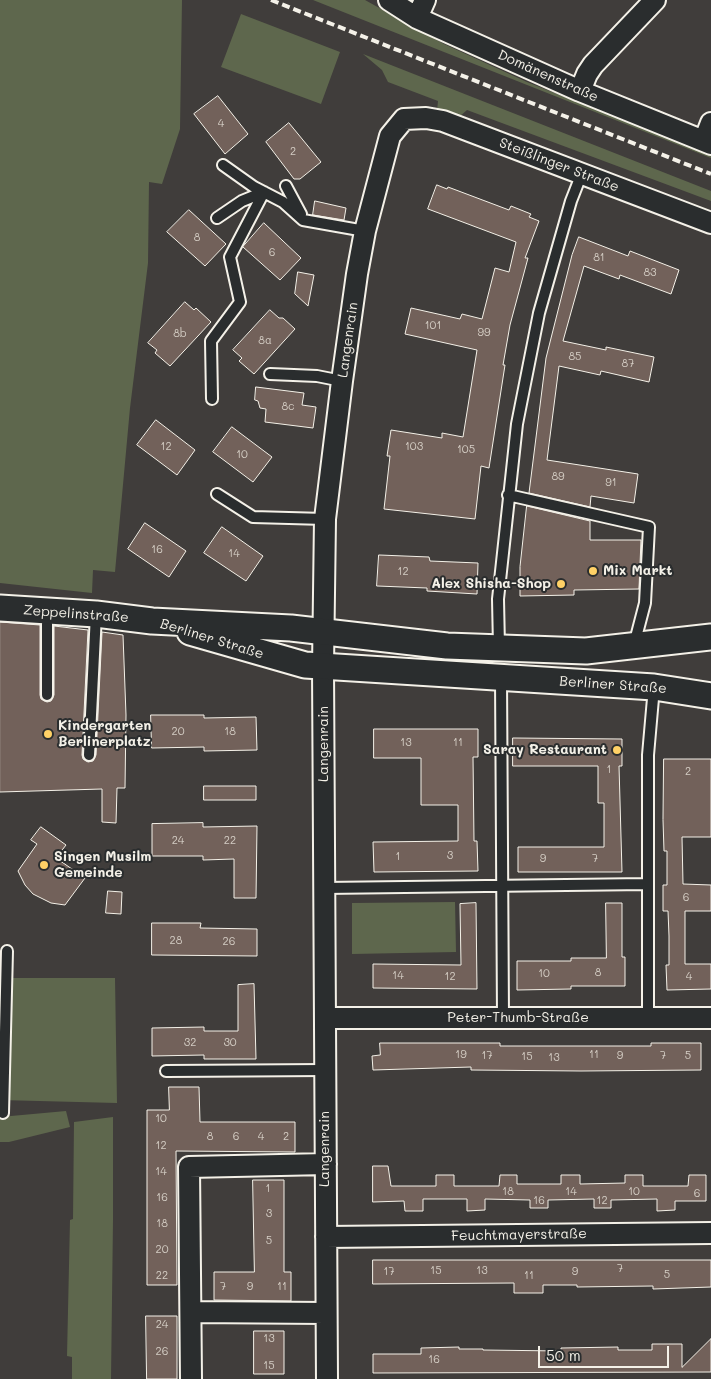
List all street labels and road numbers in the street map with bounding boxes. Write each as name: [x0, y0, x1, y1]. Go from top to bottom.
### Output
street label: Domänenstraße: [495, 46, 601, 106]
street label: Steißlinger Straße: [497, 134, 621, 196]
street label: Langenrain: [334, 301, 362, 379]
street label: Zeppelinstraße: [23, 602, 129, 626]
street label: Berliner Straße: [158, 615, 266, 663]
street label: Berliner Straße: [559, 673, 667, 697]
street label: Langenrain: [316, 706, 332, 782]
street label: Peter-Thumb-Straße: [447, 1010, 589, 1026]
street label: Langenrain: [317, 1111, 333, 1187]
street label: Feuchtmayerstraße: [451, 1225, 587, 1245]

